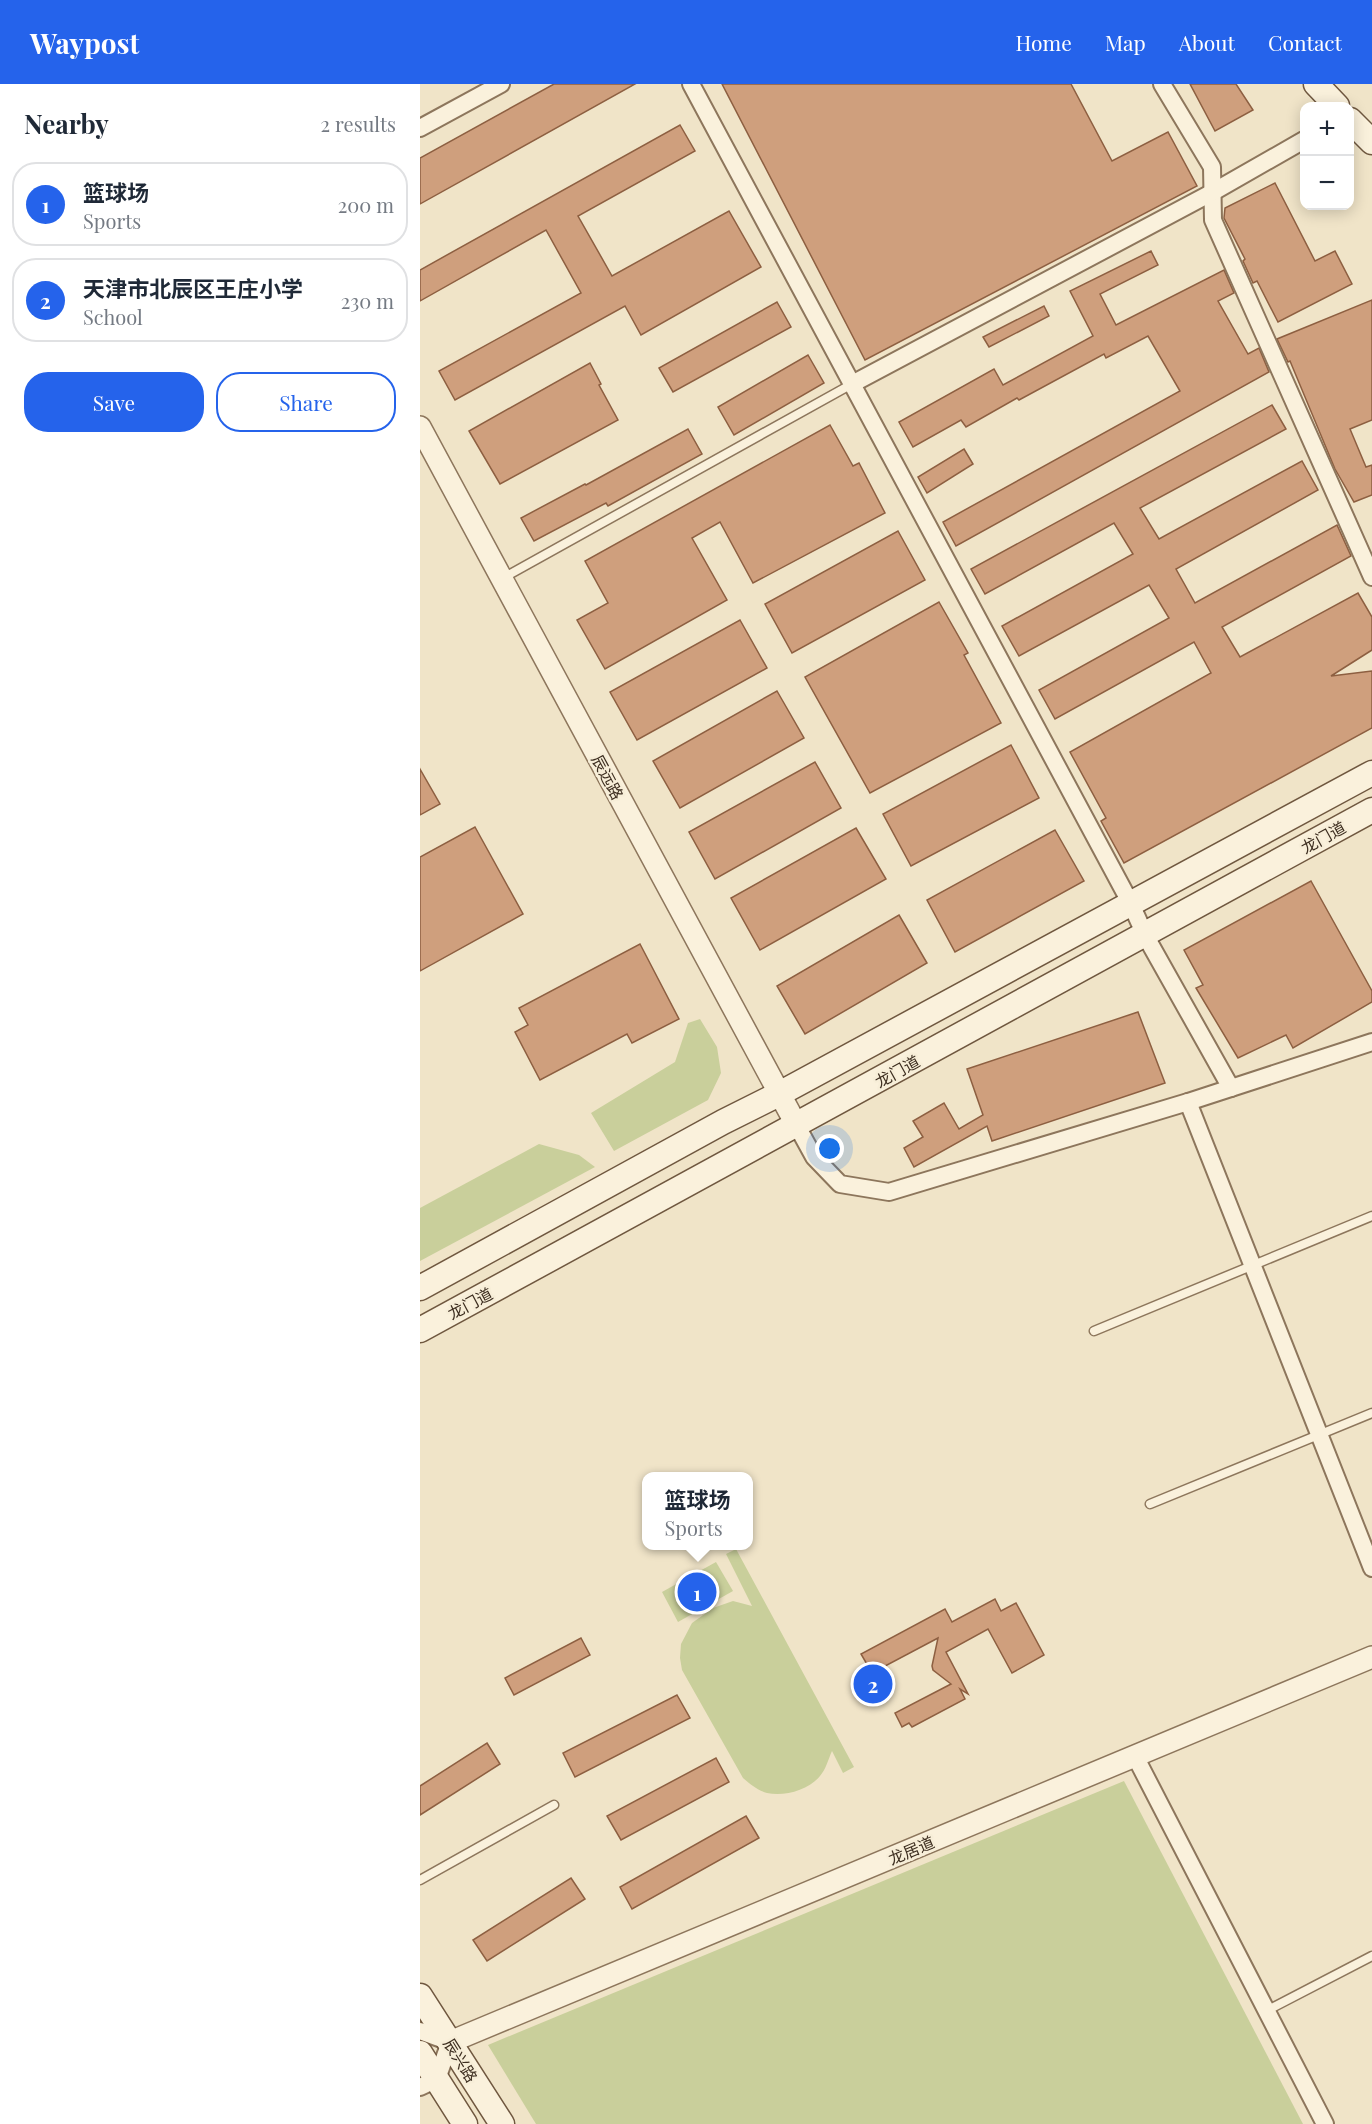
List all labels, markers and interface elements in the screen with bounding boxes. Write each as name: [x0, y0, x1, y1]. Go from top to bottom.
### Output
text: Waypost: [30, 24, 139, 61]
text: Home: [1016, 28, 1072, 56]
text: Map: [1105, 28, 1146, 56]
text: About: [1179, 28, 1235, 56]
text: Contact: [1268, 28, 1342, 56]
map controls: [1300, 102, 1354, 210]
button: +: [1300, 102, 1354, 156]
text: Nearby: [24, 106, 109, 141]
text: 2 results: [321, 110, 396, 137]
button: −: [1300, 156, 1354, 210]
text: 篮球场: [83, 177, 149, 207]
text: 1: [42, 191, 49, 218]
text: 200 m: [338, 191, 394, 218]
text: Sports: [83, 207, 141, 234]
text: 天津市北辰区王庄小学: [83, 273, 303, 303]
text: 2: [40, 287, 51, 314]
text: 230 m: [341, 287, 394, 314]
text: School: [83, 303, 143, 330]
button: Save: [24, 372, 204, 432]
button: Share: [216, 372, 396, 432]
street label: 辰远路: [587, 751, 629, 803]
street label: 龙门道: [1297, 816, 1349, 858]
street label: 龙门道: [871, 1050, 923, 1092]
your location: [815, 1134, 844, 1163]
street label: 龙门道: [444, 1282, 496, 1324]
popup: [642, 1472, 753, 1550]
text: 篮球场: [664, 1484, 731, 1514]
text: Sports: [664, 1514, 723, 1541]
pin: 1: [678, 1570, 716, 1614]
pin: 2: [854, 1662, 892, 1706]
street label: 龙居道: [885, 1831, 937, 1869]
street label: 辰兴路: [439, 2034, 483, 2086]

